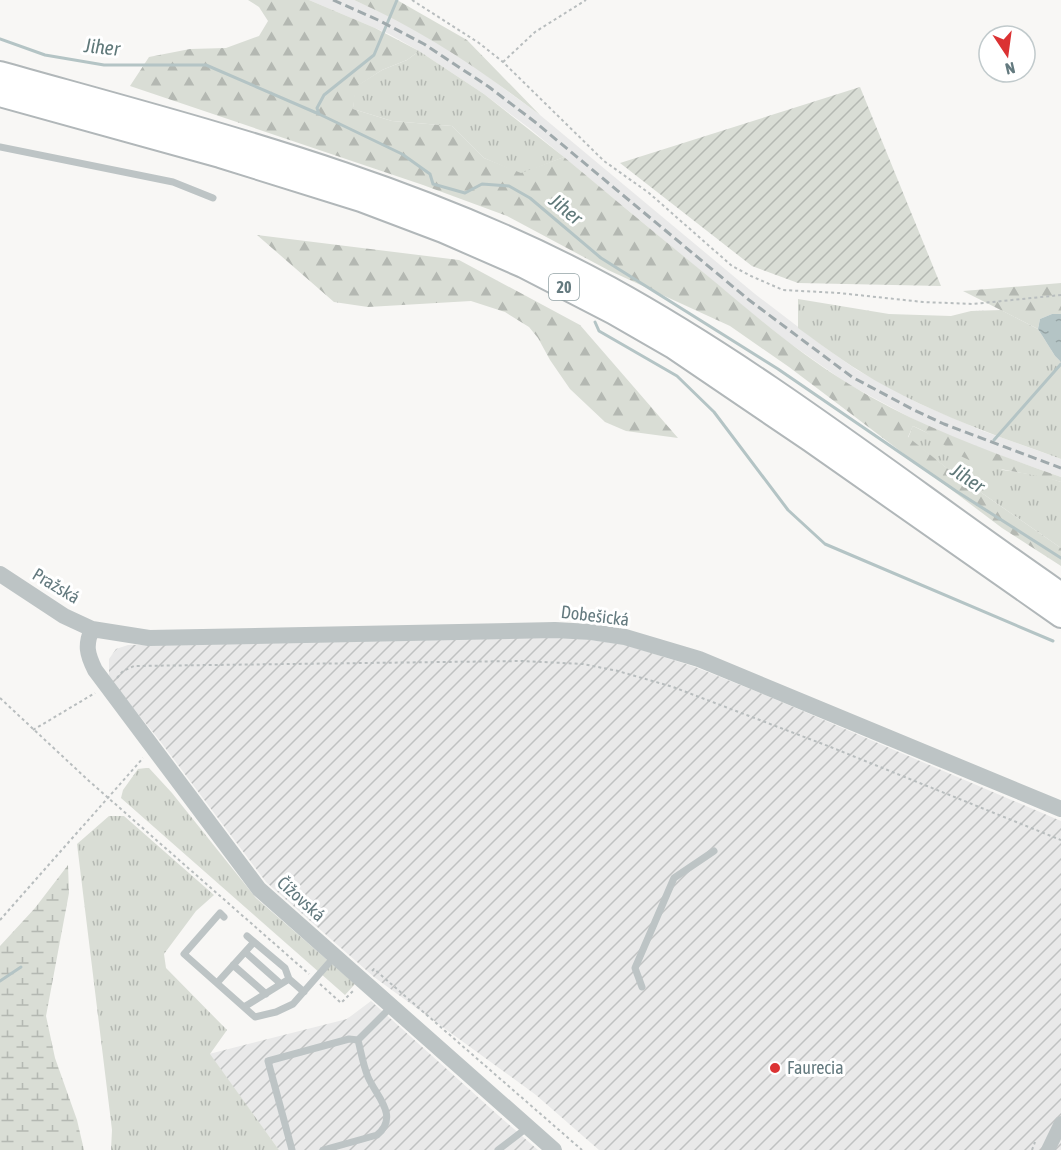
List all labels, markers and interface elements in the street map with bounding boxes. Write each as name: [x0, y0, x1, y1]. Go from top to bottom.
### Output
north arrow: [977, 24, 1037, 84]
water label: Jiher: [82, 33, 122, 60]
text: N: [1004, 59, 1017, 78]
water label: Jiher: [544, 188, 588, 230]
road number: 20: [549, 274, 579, 300]
water label: Jiher: [946, 458, 990, 498]
street label: Pražská: [29, 563, 84, 608]
street label: Dobešická: [560, 601, 630, 630]
street label: Čížovská: [273, 872, 329, 925]
place label: Faurecia: [787, 1057, 844, 1078]
marker: Faurecia: [768, 1061, 782, 1075]

